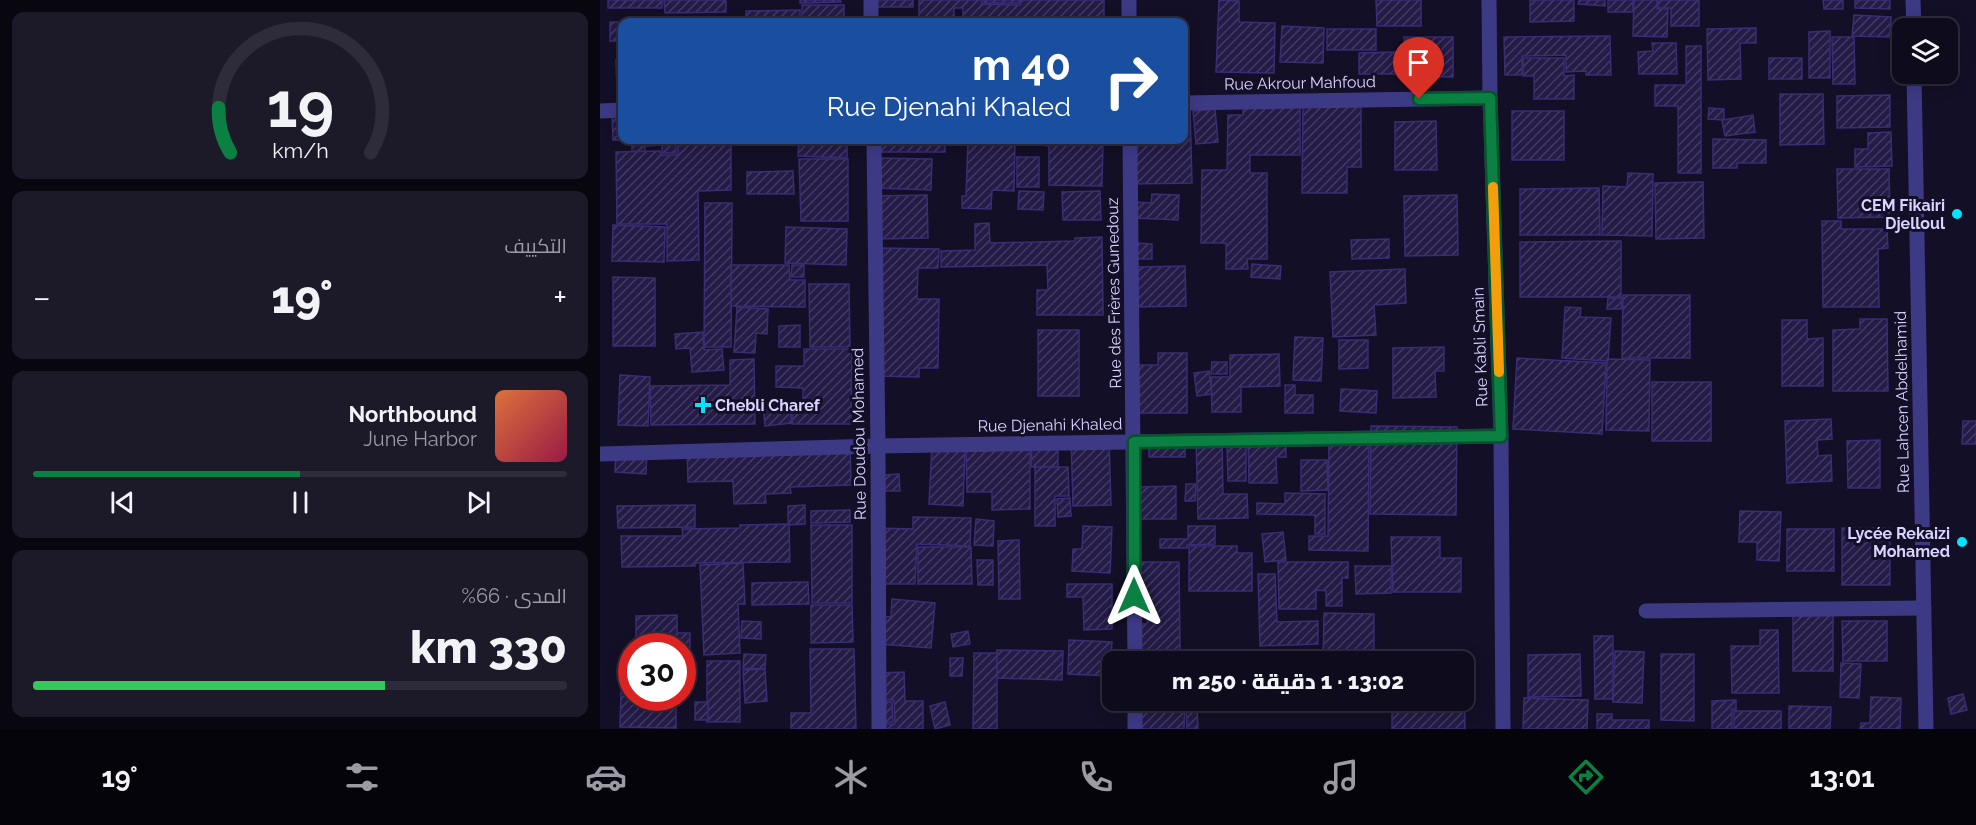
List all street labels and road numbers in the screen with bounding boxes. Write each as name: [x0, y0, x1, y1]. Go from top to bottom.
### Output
street label: Rue Akrour Mahfoud: [1224, 72, 1376, 94]
street label: Rue des Frères Gunedouz: [1103, 197, 1125, 389]
street label: Rue Kabli Smain: [1468, 287, 1492, 407]
street label: Rue Lahcen Abdelhamid: [1891, 311, 1913, 493]
street label: Rue Doudou Mohamed: [848, 348, 870, 520]
street label: Rue Djenahi Khaled: [977, 414, 1123, 436]

